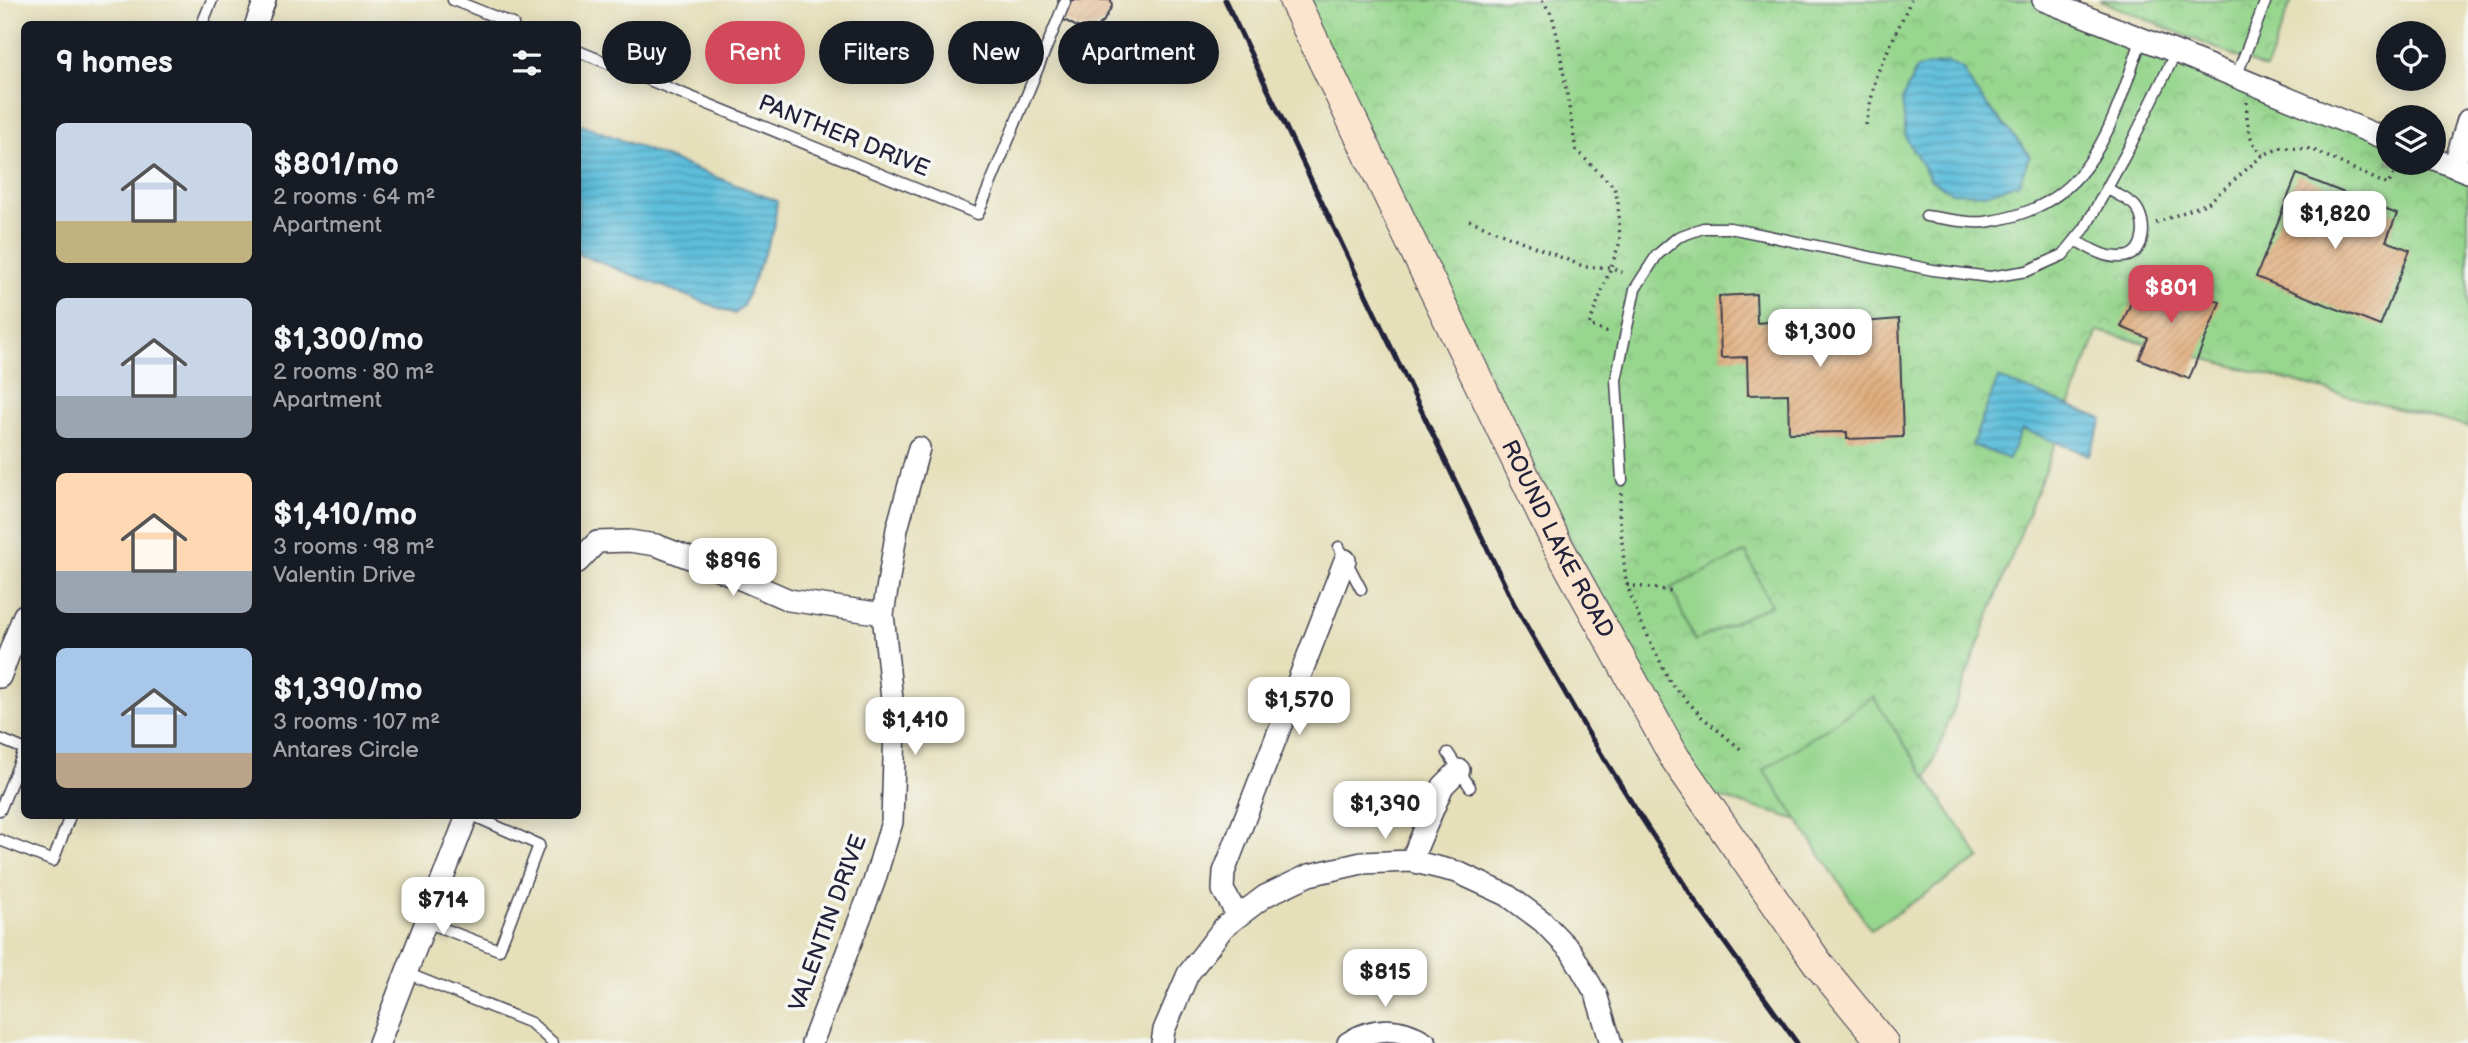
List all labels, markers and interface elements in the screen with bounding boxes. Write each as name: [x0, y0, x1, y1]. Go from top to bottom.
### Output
chip: Buy: [602, 21, 691, 84]
chip: Rent: [705, 21, 805, 84]
chip: Filters: [819, 21, 934, 84]
chip: New: [948, 21, 1044, 84]
chip: Apartment: [1058, 21, 1219, 84]
map controls: [2376, 21, 2446, 175]
button: locate: [2376, 21, 2446, 91]
icon: filters: [508, 44, 546, 82]
text: 9 homes: [56, 45, 173, 81]
street label: PANTHER DRIVE: [754, 89, 934, 183]
button: layers: [2376, 105, 2446, 175]
text: $801/mo: [273, 147, 399, 183]
icon: home: [112, 151, 196, 235]
text: 2 rooms · 64 m²: [273, 183, 435, 211]
pin: $1,820: [2278, 191, 2392, 251]
text: $1,820: [2299, 200, 2371, 228]
text: Apartment: [273, 211, 382, 239]
pin: $801: [2130, 266, 2212, 325]
text: $801: [2145, 274, 2198, 302]
pin: $1,300: [1763, 310, 1877, 369]
text: $1,300: [1784, 318, 1856, 346]
text: $1,300/mo: [273, 322, 424, 358]
icon: home: [112, 326, 196, 410]
text: 2 rooms · 80 m²: [273, 358, 434, 386]
text: Apartment: [273, 386, 382, 414]
street label: ROUND LAKE ROAD: [1495, 436, 1620, 643]
text: $1,410/mo: [273, 497, 417, 533]
icon: home: [112, 501, 196, 585]
text: 3 rooms · 98 m²: [273, 533, 435, 561]
pin: $896: [692, 538, 774, 598]
text: $896: [705, 547, 761, 575]
text: Valentin Drive: [273, 561, 416, 589]
text: $1,390/mo: [273, 672, 423, 708]
icon: home: [112, 676, 196, 760]
pin: $1,570: [1242, 678, 1356, 737]
text: $1,570: [1264, 686, 1334, 714]
pin: $1,410: [858, 698, 972, 757]
text: $1,410: [881, 706, 949, 734]
text: 3 rooms · 107 m²: [273, 708, 440, 736]
text: Antares Circle: [273, 736, 419, 764]
pin: $1,390: [1328, 782, 1442, 841]
text: $1,390: [1349, 790, 1421, 818]
street label: VALENTIN DRIVE: [783, 831, 873, 1015]
pin: $714: [402, 878, 484, 937]
text: $714: [417, 886, 469, 914]
pin: $815: [1344, 950, 1426, 1009]
text: $815: [1359, 958, 1411, 986]

